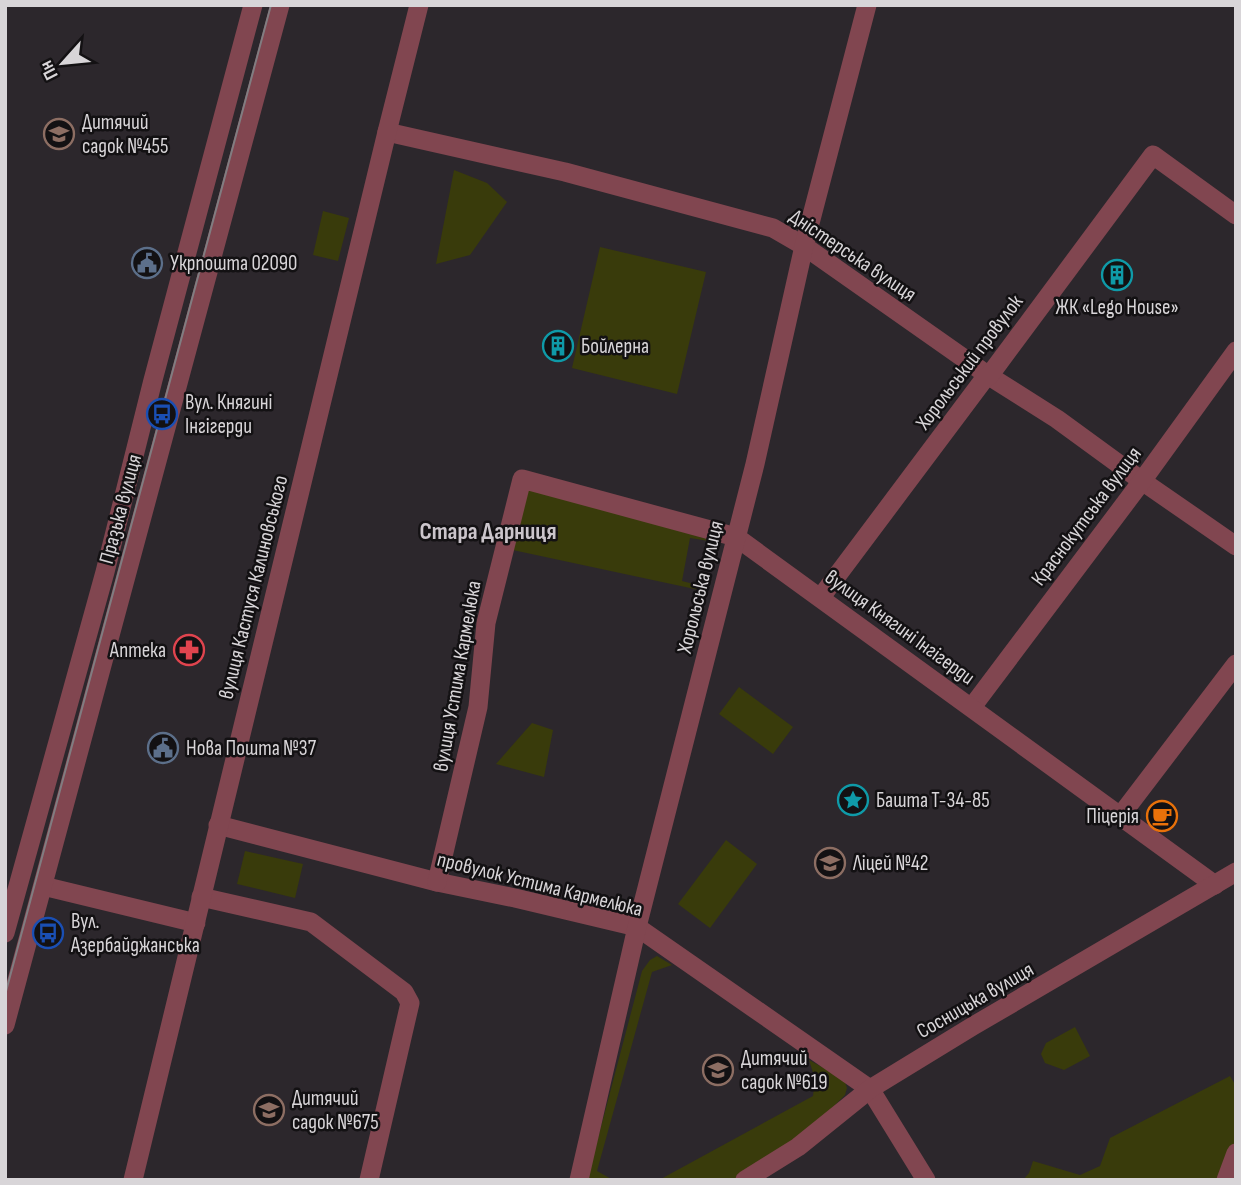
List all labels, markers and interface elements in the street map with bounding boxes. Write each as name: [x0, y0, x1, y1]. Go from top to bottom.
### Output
north arrow: [28, 28, 98, 98]
text: Пн: [35, 57, 64, 83]
place label: Дитячий садок №455: [82, 110, 168, 159]
school or university icon: Дитячий садок №455: [42, 117, 76, 151]
street label: Дністерська вулиця: [785, 204, 921, 307]
public building icon: Укрпошта 02090: [130, 246, 164, 280]
place label: Укрпошта 02090: [170, 251, 298, 276]
building icon: ЖК «Lego House»: [1100, 258, 1134, 292]
street label: Хорольський провулок: [910, 290, 1028, 436]
place label: ЖК «Lego House»: [1055, 295, 1179, 320]
building icon: Бойлерна: [541, 329, 575, 363]
place label: Бойлерна: [581, 334, 649, 359]
place label: Вул. Княгині Інгігерди: [185, 390, 273, 439]
bus stop icon: Вул. Княгині Інгігерди: [145, 397, 179, 431]
street label: Краснокутська вулиця: [1026, 442, 1147, 591]
street label: Празька вулиця: [94, 452, 147, 567]
street label: вулиця Кастуся Калиновського: [214, 473, 293, 702]
district label: Стара Дарниця: [419, 517, 557, 546]
street label: Хорольська вулиця: [672, 518, 729, 657]
street label: вулиця Княгині Інгігерди: [820, 565, 980, 690]
street label: вулиця Устима Кармелюка: [428, 579, 487, 773]
pharmacy icon: Аптека: [172, 633, 206, 667]
place label: Аптека: [109, 638, 166, 663]
public building icon: Нова Пошта №37: [146, 731, 180, 765]
place label: Нова Пошта №37: [186, 736, 317, 761]
place icon: Башта Т-34-85: [836, 783, 870, 817]
place label: Башта Т-34-85: [876, 788, 990, 813]
cafe icon: Піцерія: [1145, 799, 1179, 833]
place label: Піцерія: [1086, 804, 1139, 829]
school or university icon: Ліцей №42: [813, 846, 847, 880]
street label: провулок Устима Кармелюка: [435, 847, 645, 922]
place label: Ліцей №42: [852, 851, 928, 876]
place label: Вул. Азербайджанська: [70, 909, 200, 958]
bus stop icon: Вул. Азербайджанська: [31, 916, 65, 950]
street label: Сосницька вулиця: [912, 957, 1038, 1044]
place label: Дитячий садок №619: [741, 1046, 828, 1095]
school or university icon: Дитячий садок №619: [701, 1053, 735, 1087]
place label: Дитячий садок №675: [292, 1086, 379, 1135]
school or university icon: Дитячий садок №675: [252, 1093, 286, 1127]

